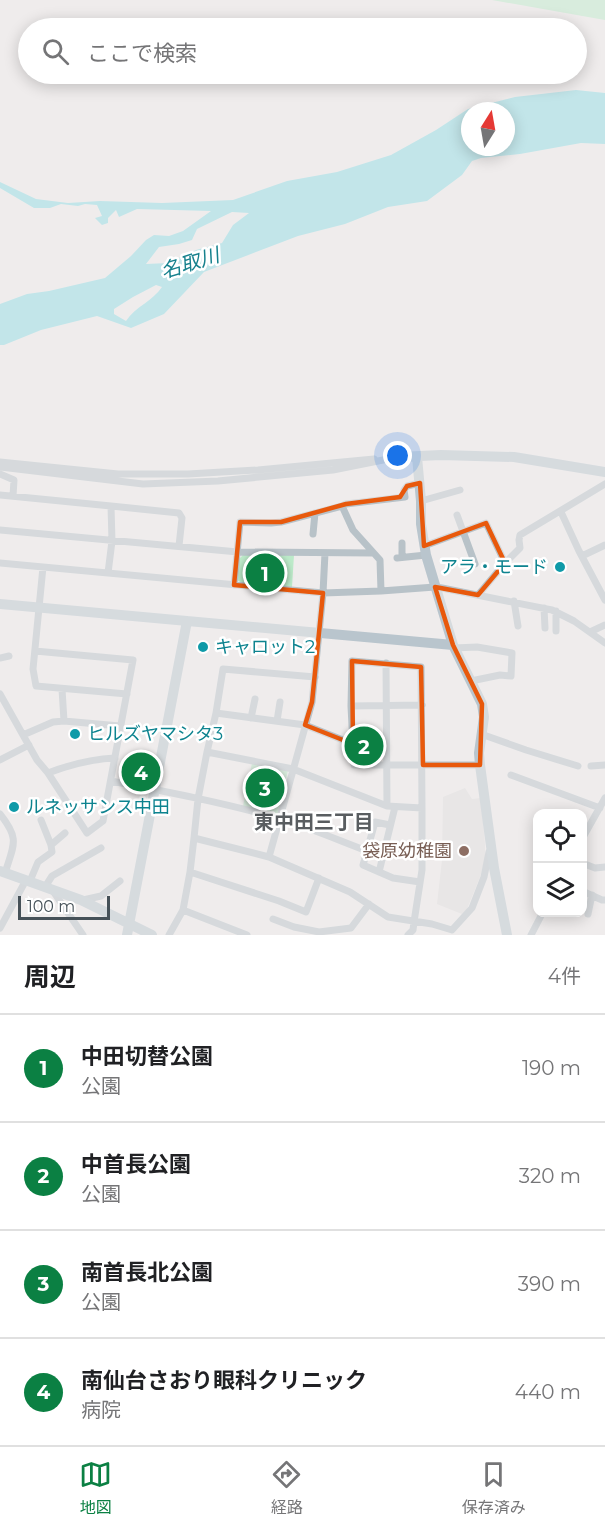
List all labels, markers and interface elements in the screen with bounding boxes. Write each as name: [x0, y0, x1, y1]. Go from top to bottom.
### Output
search box: [18, 18, 587, 84]
icon: search: [39, 35, 72, 68]
text: ここで検索: [87, 40, 197, 67]
north arrow: [461, 102, 515, 156]
water label: 名取川: [158, 242, 224, 283]
your location: [383, 441, 412, 470]
pin: 1: [246, 550, 284, 596]
place label: アラ・モード: [440, 556, 548, 578]
marker: アラ・モード: [553, 560, 567, 574]
place label: キャロット2: [215, 636, 315, 658]
marker: キャロット2: [196, 640, 210, 654]
place label: ヒルズヤマシタ3: [87, 723, 223, 745]
pin: 2: [344, 724, 384, 768]
marker: ヒルズヤマシタ3: [68, 727, 82, 741]
pin: 4: [122, 750, 160, 794]
pin: 3: [246, 766, 284, 810]
place label: ルネッサンス中田: [26, 796, 170, 818]
marker: ルネッサンス中田: [7, 800, 21, 814]
map controls: [533, 809, 587, 917]
button: locate: [533, 809, 587, 863]
district label: 東中田三丁目: [254, 810, 374, 834]
place label: 袋原幼稚園: [362, 840, 452, 862]
marker: 袋原幼稚園: [457, 844, 471, 858]
button: layers: [533, 863, 587, 917]
scale bar: [18, 893, 110, 920]
text: 100 m: [27, 897, 75, 916]
text: 周辺: [24, 961, 76, 993]
text: 4件: [548, 964, 581, 988]
text: 中田切替公園: [81, 1043, 213, 1070]
text: 1: [40, 1056, 47, 1080]
text: 190 m: [522, 1056, 581, 1080]
text: 公園: [81, 1074, 121, 1098]
text: 中首長公園: [81, 1151, 191, 1178]
text: 2: [38, 1164, 49, 1188]
text: 320 m: [519, 1164, 581, 1188]
text: 公園: [81, 1182, 121, 1206]
text: 南首長北公園: [81, 1259, 213, 1286]
text: 3: [38, 1272, 49, 1296]
text: 390 m: [518, 1272, 581, 1296]
text: 公園: [81, 1290, 121, 1314]
text: 南仙台さおり眼科クリニック: [81, 1367, 367, 1394]
text: 4: [37, 1380, 50, 1404]
text: 440 m: [515, 1380, 581, 1404]
text: 病院: [81, 1398, 121, 1422]
tab: 地図: [79, 1458, 112, 1518]
tab: 経路: [270, 1458, 303, 1518]
tab: 保存済み: [462, 1458, 526, 1518]

